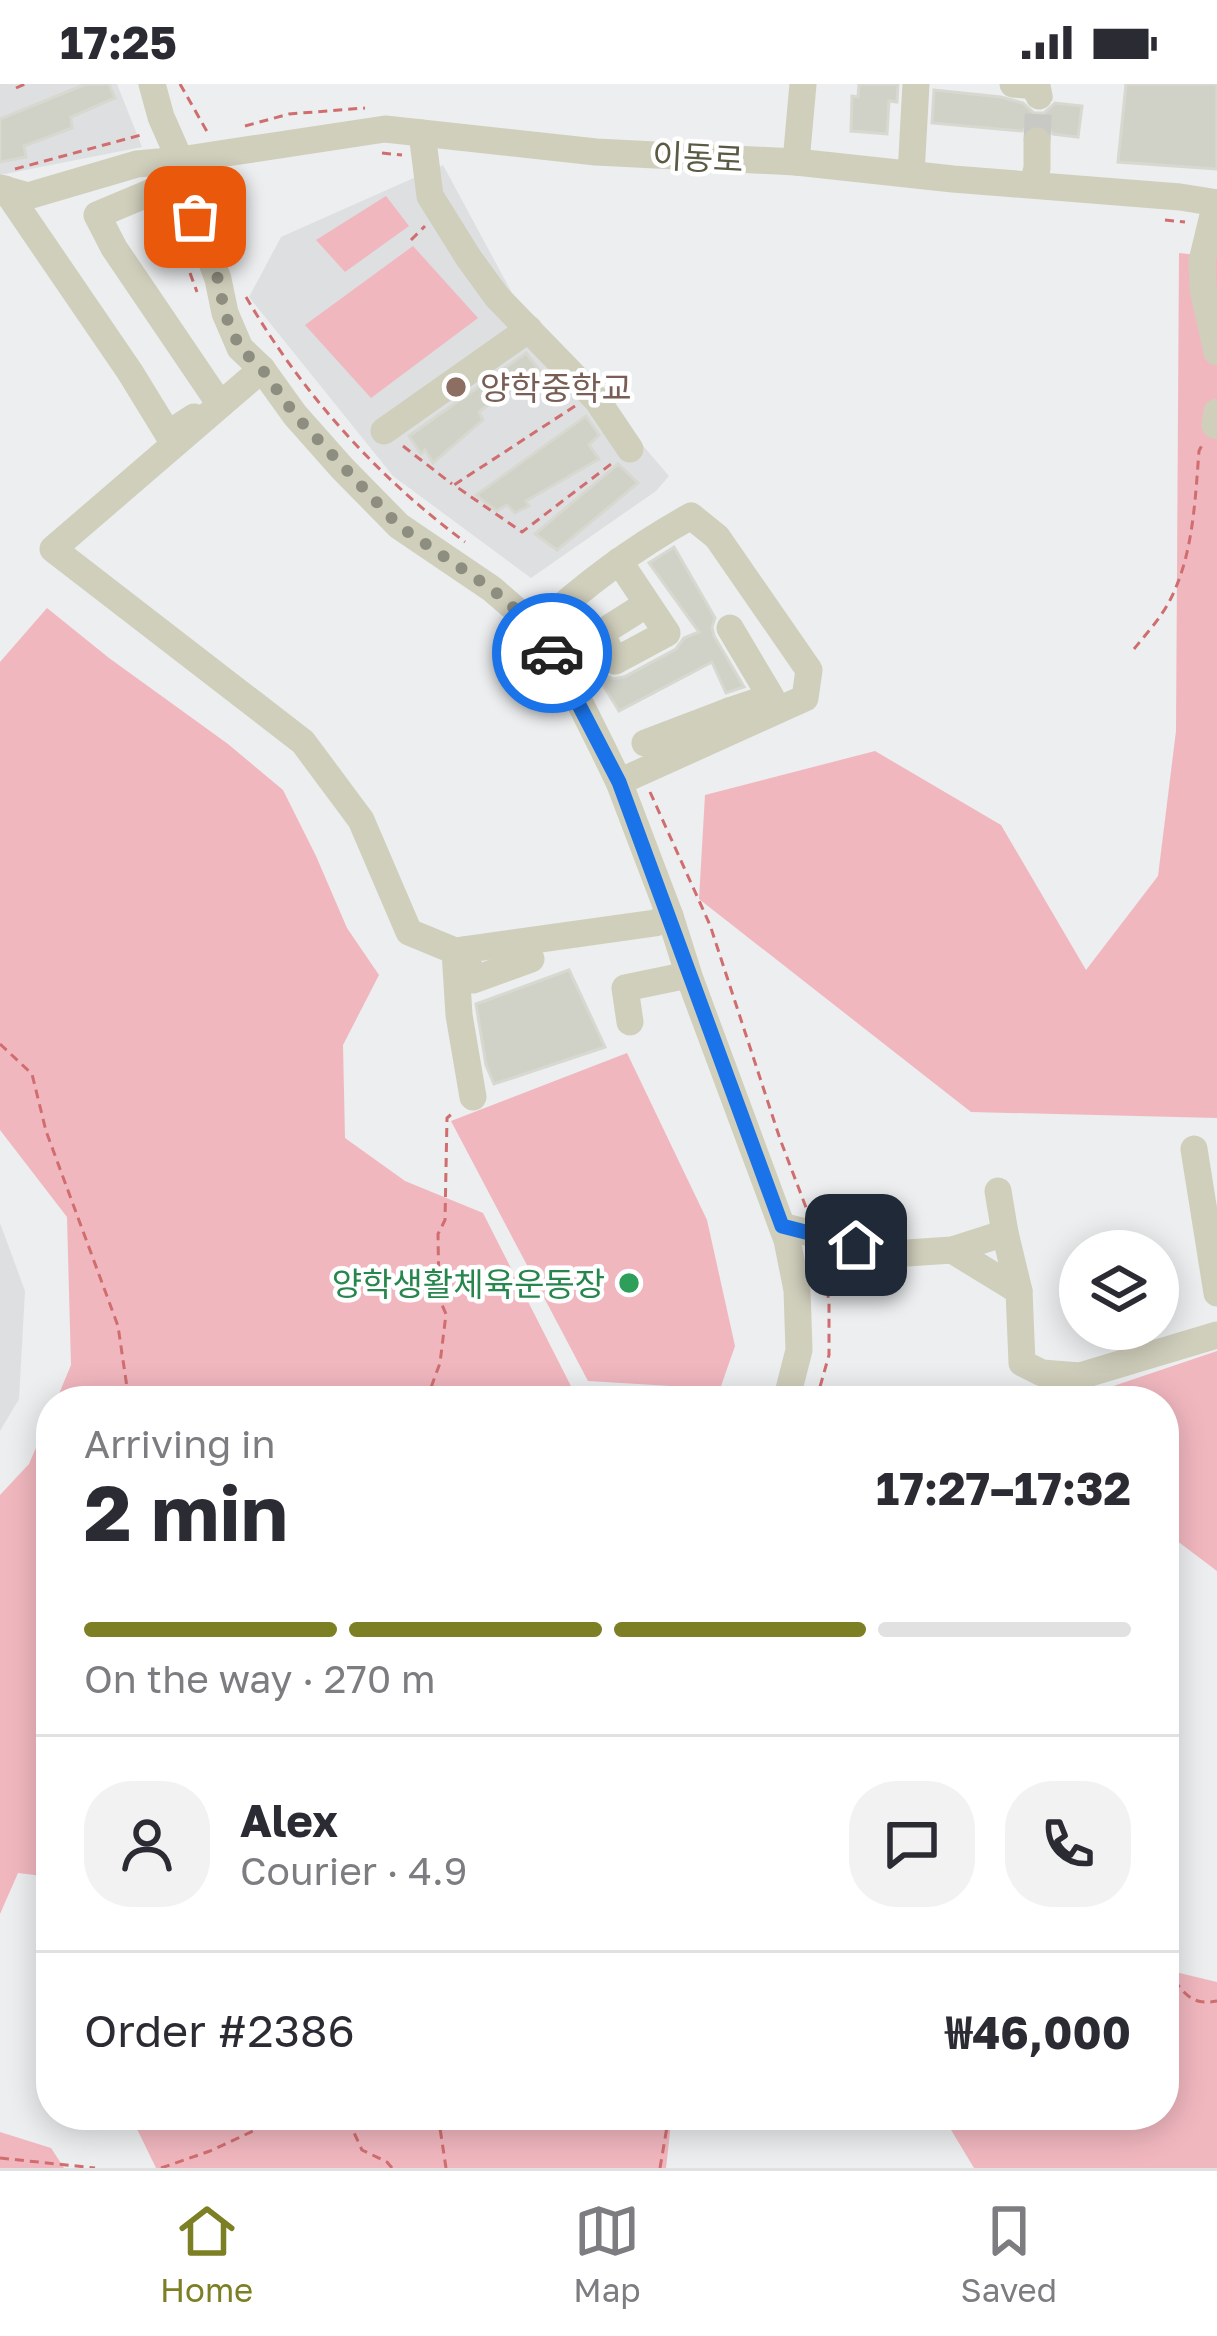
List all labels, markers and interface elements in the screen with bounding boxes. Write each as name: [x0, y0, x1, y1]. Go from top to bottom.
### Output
text: 17:25: [60, 15, 177, 69]
street label: 이동로: [651, 135, 745, 179]
pin: [144, 166, 246, 268]
icon: bag: [162, 184, 228, 250]
place label: 양학중학교: [480, 368, 632, 407]
marker: 양학중학교: [443, 374, 469, 400]
courier: [492, 593, 612, 713]
icon: car: [519, 620, 585, 686]
pin: [805, 1194, 907, 1296]
icon: home: [823, 1212, 889, 1278]
map controls: [1059, 1230, 1179, 1350]
button: layers: [1059, 1230, 1179, 1350]
place label: 양학생활체육운동장: [332, 1264, 605, 1303]
marker: 양학생활체육운동장: [616, 1270, 642, 1296]
text: Arriving in: [84, 1420, 275, 1467]
text: 17:27–17:32: [876, 1461, 1131, 1515]
text: 2 min: [84, 1465, 288, 1558]
text: On the way · 270 m: [84, 1655, 435, 1702]
button: person: [84, 1781, 210, 1907]
button: chat: [849, 1781, 975, 1907]
button: phone: [1005, 1781, 1131, 1907]
text: Alex: [240, 1793, 338, 1847]
text: Courier · 4.9: [240, 1847, 467, 1894]
text: Order #2386: [84, 2003, 355, 2057]
text: ₩46,000: [946, 2005, 1131, 2059]
tab: Home: [160, 2198, 253, 2309]
tab: Map: [573, 2198, 641, 2309]
tab: Saved: [961, 2198, 1057, 2309]

